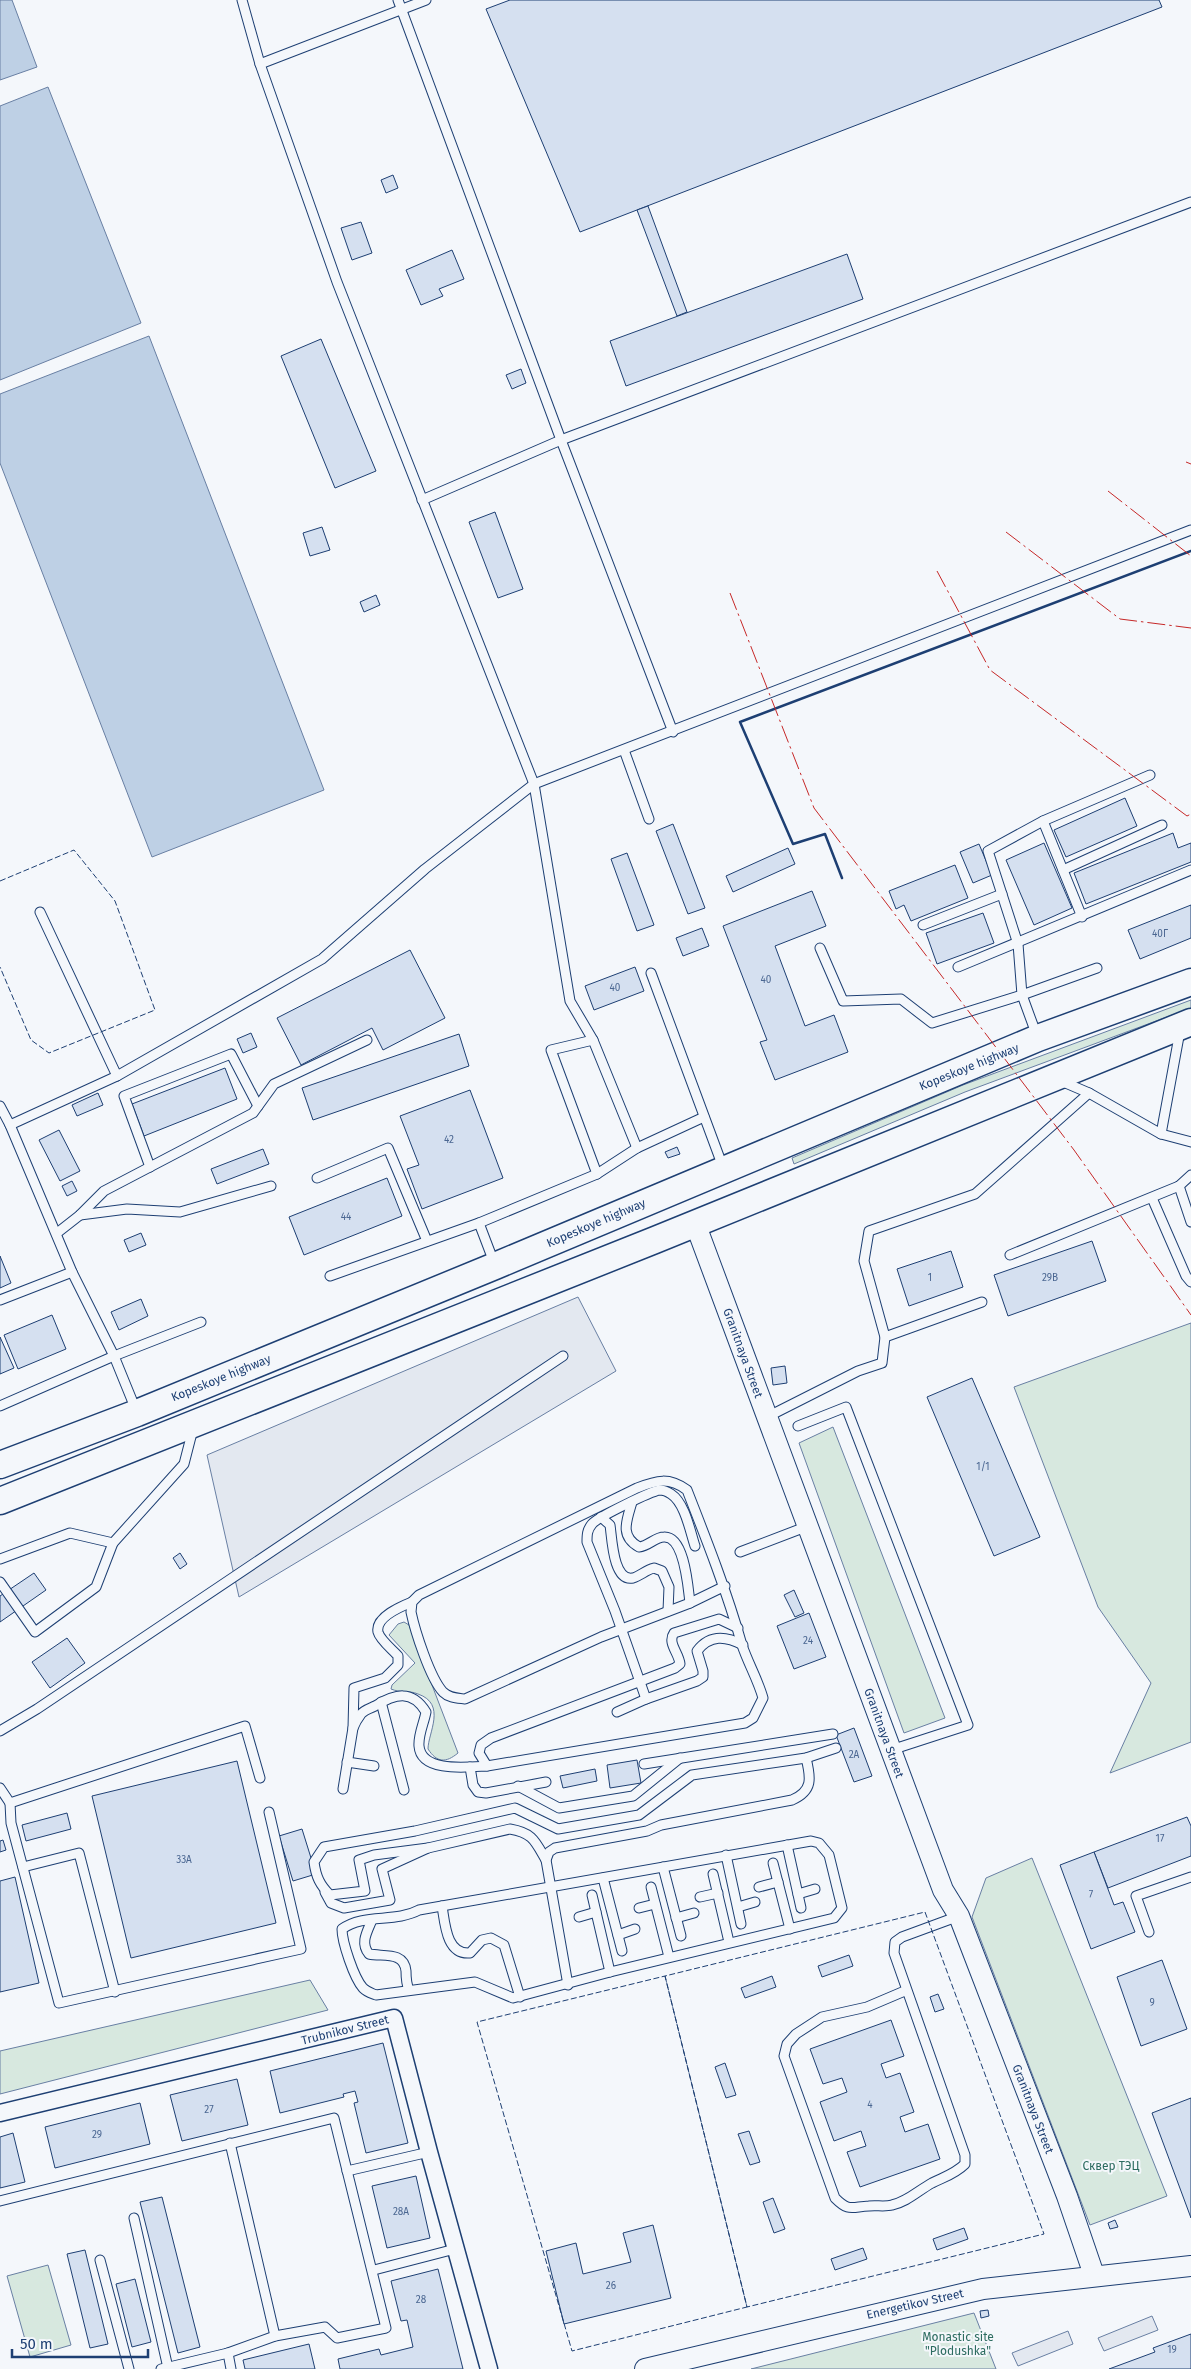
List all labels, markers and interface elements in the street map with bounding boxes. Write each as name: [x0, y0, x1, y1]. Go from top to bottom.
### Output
house number: 40Г: [1152, 928, 1168, 940]
house number: 40: [761, 974, 772, 986]
house number: 40: [610, 982, 621, 994]
street label: Kopeskoye highway: [917, 1041, 1021, 1093]
house number: 42: [444, 1134, 454, 1146]
street label: Kopeskoye highway: [544, 1196, 648, 1250]
house number: 44: [341, 1211, 352, 1223]
house number: 1: [928, 1272, 932, 1284]
house number: 29В: [1042, 1272, 1058, 1284]
street label: Granitnaya Street: [720, 1306, 766, 1400]
street label: Kopeskoye highway: [169, 1352, 273, 1404]
house number: 1/1: [976, 1461, 990, 1473]
house number: 24: [803, 1635, 814, 1647]
street label: Granitnaya Street: [861, 1686, 907, 1780]
house number: 2А: [849, 1749, 860, 1761]
house number: 17: [1156, 1833, 1165, 1845]
house number: 33А: [176, 1854, 192, 1866]
house number: 7: [1089, 1889, 1094, 1901]
house number: 9: [1149, 1997, 1155, 2009]
street label: Trubnikov Street: [300, 2012, 391, 2048]
street label: Granitnaya Street: [1010, 2062, 1057, 2156]
house number: 4: [867, 2099, 873, 2111]
house number: 27: [204, 2104, 214, 2116]
house number: 29: [92, 2129, 102, 2141]
park label: Сквер ТЭЦ: [1083, 2159, 1140, 2173]
house number: 28А: [393, 2206, 409, 2218]
house number: 26: [606, 2280, 616, 2292]
street label: Energetikov Street: [865, 2286, 966, 2322]
house number: 28: [416, 2294, 427, 2306]
scale bar: [12, 2326, 149, 2358]
park label: Monastic site "Plodushka": [922, 2330, 994, 2358]
text: 50 m: [20, 2335, 53, 2353]
house number: 19: [1167, 2344, 1177, 2356]

